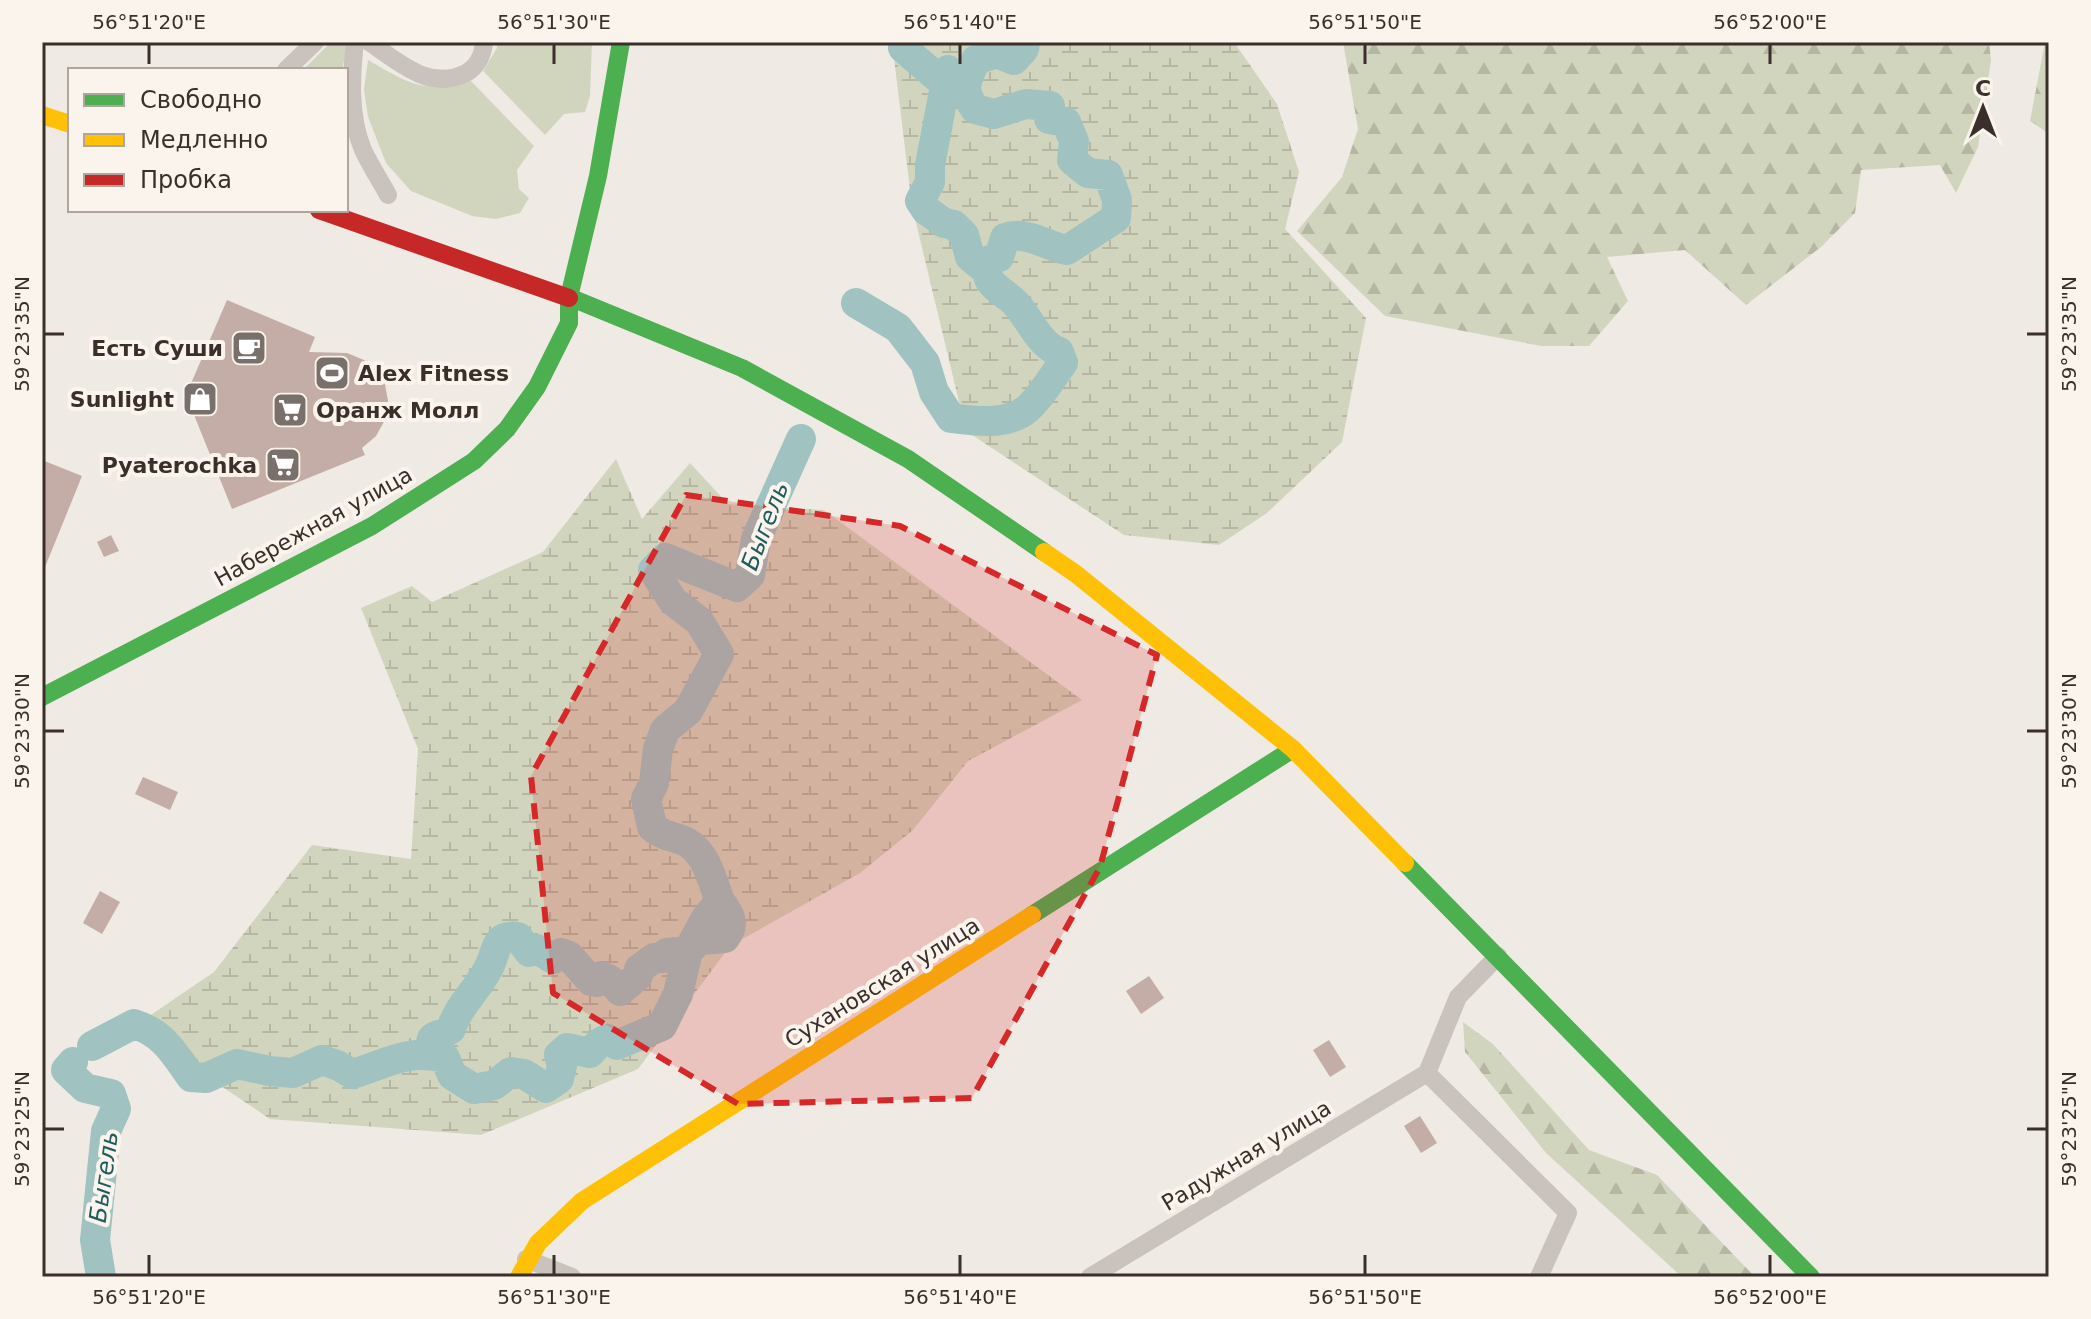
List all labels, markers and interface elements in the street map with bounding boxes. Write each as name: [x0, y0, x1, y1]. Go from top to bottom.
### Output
text: 56°51'20"E: [92, 10, 206, 34]
text: 56°51'30"E: [497, 10, 611, 34]
text: 56°51'40"E: [903, 10, 1017, 34]
text: 56°51'50"E: [1308, 10, 1422, 34]
text: 56°52'00"E: [1713, 10, 1827, 34]
legend: [68, 68, 348, 212]
north arrow: [1943, 68, 2023, 148]
text: С: [1975, 76, 1991, 101]
text: Свободно: [140, 86, 262, 114]
text: Медленно: [140, 126, 268, 154]
text: Пробка: [140, 166, 232, 194]
text: 59°23'35"N: [10, 276, 34, 392]
text: 59°23'35"N: [2057, 276, 2081, 392]
cafe icon: Есть Суши: [230, 329, 268, 367]
place label: Есть Суши: [91, 336, 223, 361]
sports icon: Alex Fitness: [313, 354, 351, 392]
place label: Alex Fitness: [358, 361, 509, 386]
shop icon: Sunlight: [181, 380, 219, 418]
place label: Sunlight: [70, 387, 174, 412]
supermarket icon: Оранж Молл: [271, 391, 309, 429]
place label: Оранж Молл: [316, 398, 479, 423]
supermarket icon: Pyaterochka: [264, 446, 302, 484]
place label: Pyaterochka: [102, 453, 257, 478]
street label: Набережная улица: [210, 462, 417, 591]
water label: Быгель: [735, 478, 795, 574]
text: 59°23'30"N: [10, 673, 34, 789]
text: 59°23'30"N: [2057, 673, 2081, 789]
street label: Сухановская улица: [780, 912, 984, 1053]
text: 59°23'25"N: [10, 1071, 34, 1187]
text: 59°23'25"N: [2057, 1071, 2081, 1187]
street label: Радужная улица: [1157, 1095, 1335, 1216]
water label: Быгель: [84, 1129, 124, 1225]
text: 56°51'20"E: [92, 1285, 206, 1309]
text: 56°51'30"E: [497, 1285, 611, 1309]
text: 56°51'40"E: [903, 1285, 1017, 1309]
text: 56°51'50"E: [1308, 1285, 1422, 1309]
text: 56°52'00"E: [1713, 1285, 1827, 1309]

